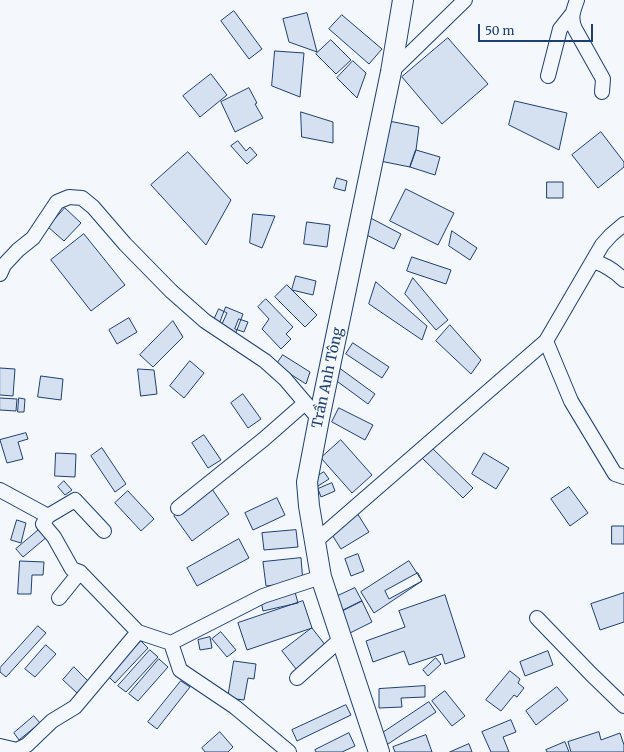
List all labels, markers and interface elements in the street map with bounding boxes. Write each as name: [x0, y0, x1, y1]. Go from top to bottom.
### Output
scale bar: [480, 16, 595, 42]
text: 50 m: [485, 23, 514, 38]
street label: Trần Anh Tông: [309, 326, 347, 430]

